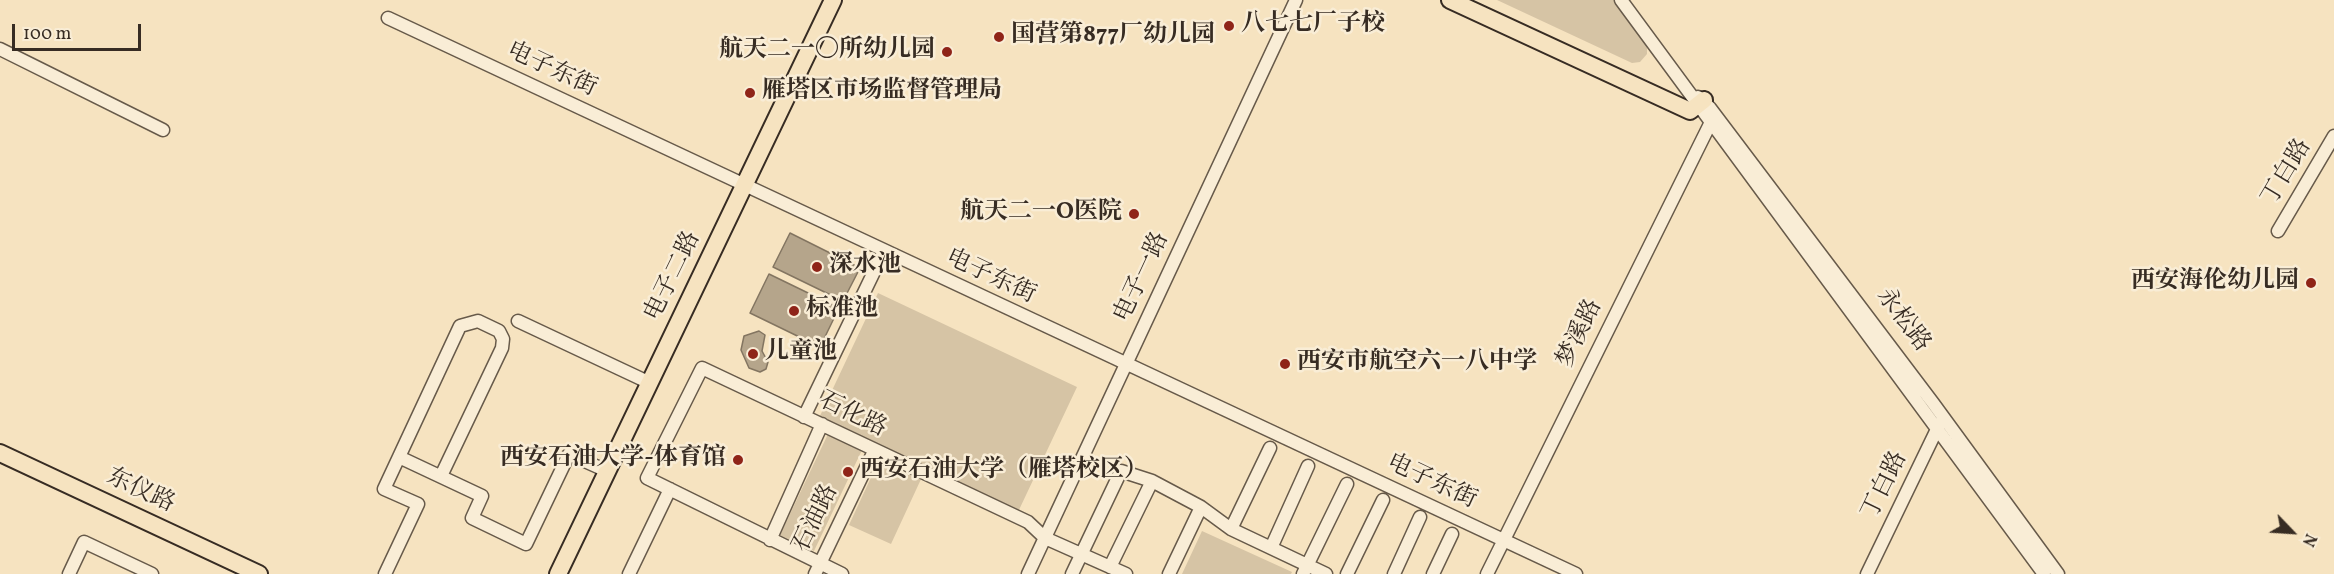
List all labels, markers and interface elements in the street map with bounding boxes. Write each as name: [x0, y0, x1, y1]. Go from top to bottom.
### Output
scale bar: [15, 12, 144, 50]
place label: 八七七厂子校: [1241, 12, 1385, 40]
marker: 八七七厂子校: [1222, 19, 1236, 33]
text: 100 m: [23, 22, 72, 47]
place label: 国营第877厂幼儿园: [1011, 23, 1215, 51]
marker: 国营第877厂幼儿园: [992, 30, 1006, 44]
street label: 电子东街: [501, 38, 601, 104]
place label: 航天二一〇所幼儿园: [719, 38, 935, 66]
marker: 航天二一〇所幼儿园: [940, 45, 954, 59]
place label: 雁塔区市场监督管理局: [762, 79, 1002, 107]
marker: 雁塔区市场监督管理局: [743, 86, 757, 100]
street label: 丁白路: [2257, 135, 2319, 211]
place label: 航天二一O医院: [960, 200, 1122, 228]
marker: 航天二一O医院: [1127, 207, 1141, 221]
street label: 电子二路: [640, 228, 708, 326]
street label: 电子一路: [1110, 228, 1176, 328]
street label: 电子东街: [940, 245, 1040, 311]
place label: 深水池: [829, 253, 901, 281]
marker: 深水池: [810, 260, 824, 274]
place label: 西安海伦幼儿园: [2131, 269, 2299, 297]
marker: 西安海伦幼儿园: [2304, 276, 2318, 290]
street label: 永松路: [1869, 284, 1935, 358]
street label: 梦溪路: [1552, 295, 1610, 373]
place label: 标准池: [806, 297, 878, 325]
marker: 标准池: [787, 304, 801, 318]
place label: 儿童池: [765, 340, 837, 368]
marker: 儿童池: [746, 347, 760, 361]
place label: 西安市航空六一八中学: [1297, 350, 1537, 378]
marker: 西安市航空六一八中学: [1278, 357, 1292, 371]
street label: 石化路: [813, 387, 891, 445]
place label: 西安石油大学-体育馆: [500, 446, 726, 474]
street label: 丁白路: [1857, 447, 1915, 525]
street label: 电子东街: [1381, 450, 1481, 516]
marker: 西安石油大学-体育馆: [731, 453, 745, 467]
place label: 西安石油大学（雁塔校区）: [860, 458, 1148, 486]
street label: 东仪路: [101, 464, 179, 520]
marker: 西安石油大学（雁塔校区）: [841, 465, 855, 479]
street label: 石油路: [788, 480, 846, 558]
north arrow: [2262, 502, 2322, 562]
text: N: [2296, 530, 2321, 550]

